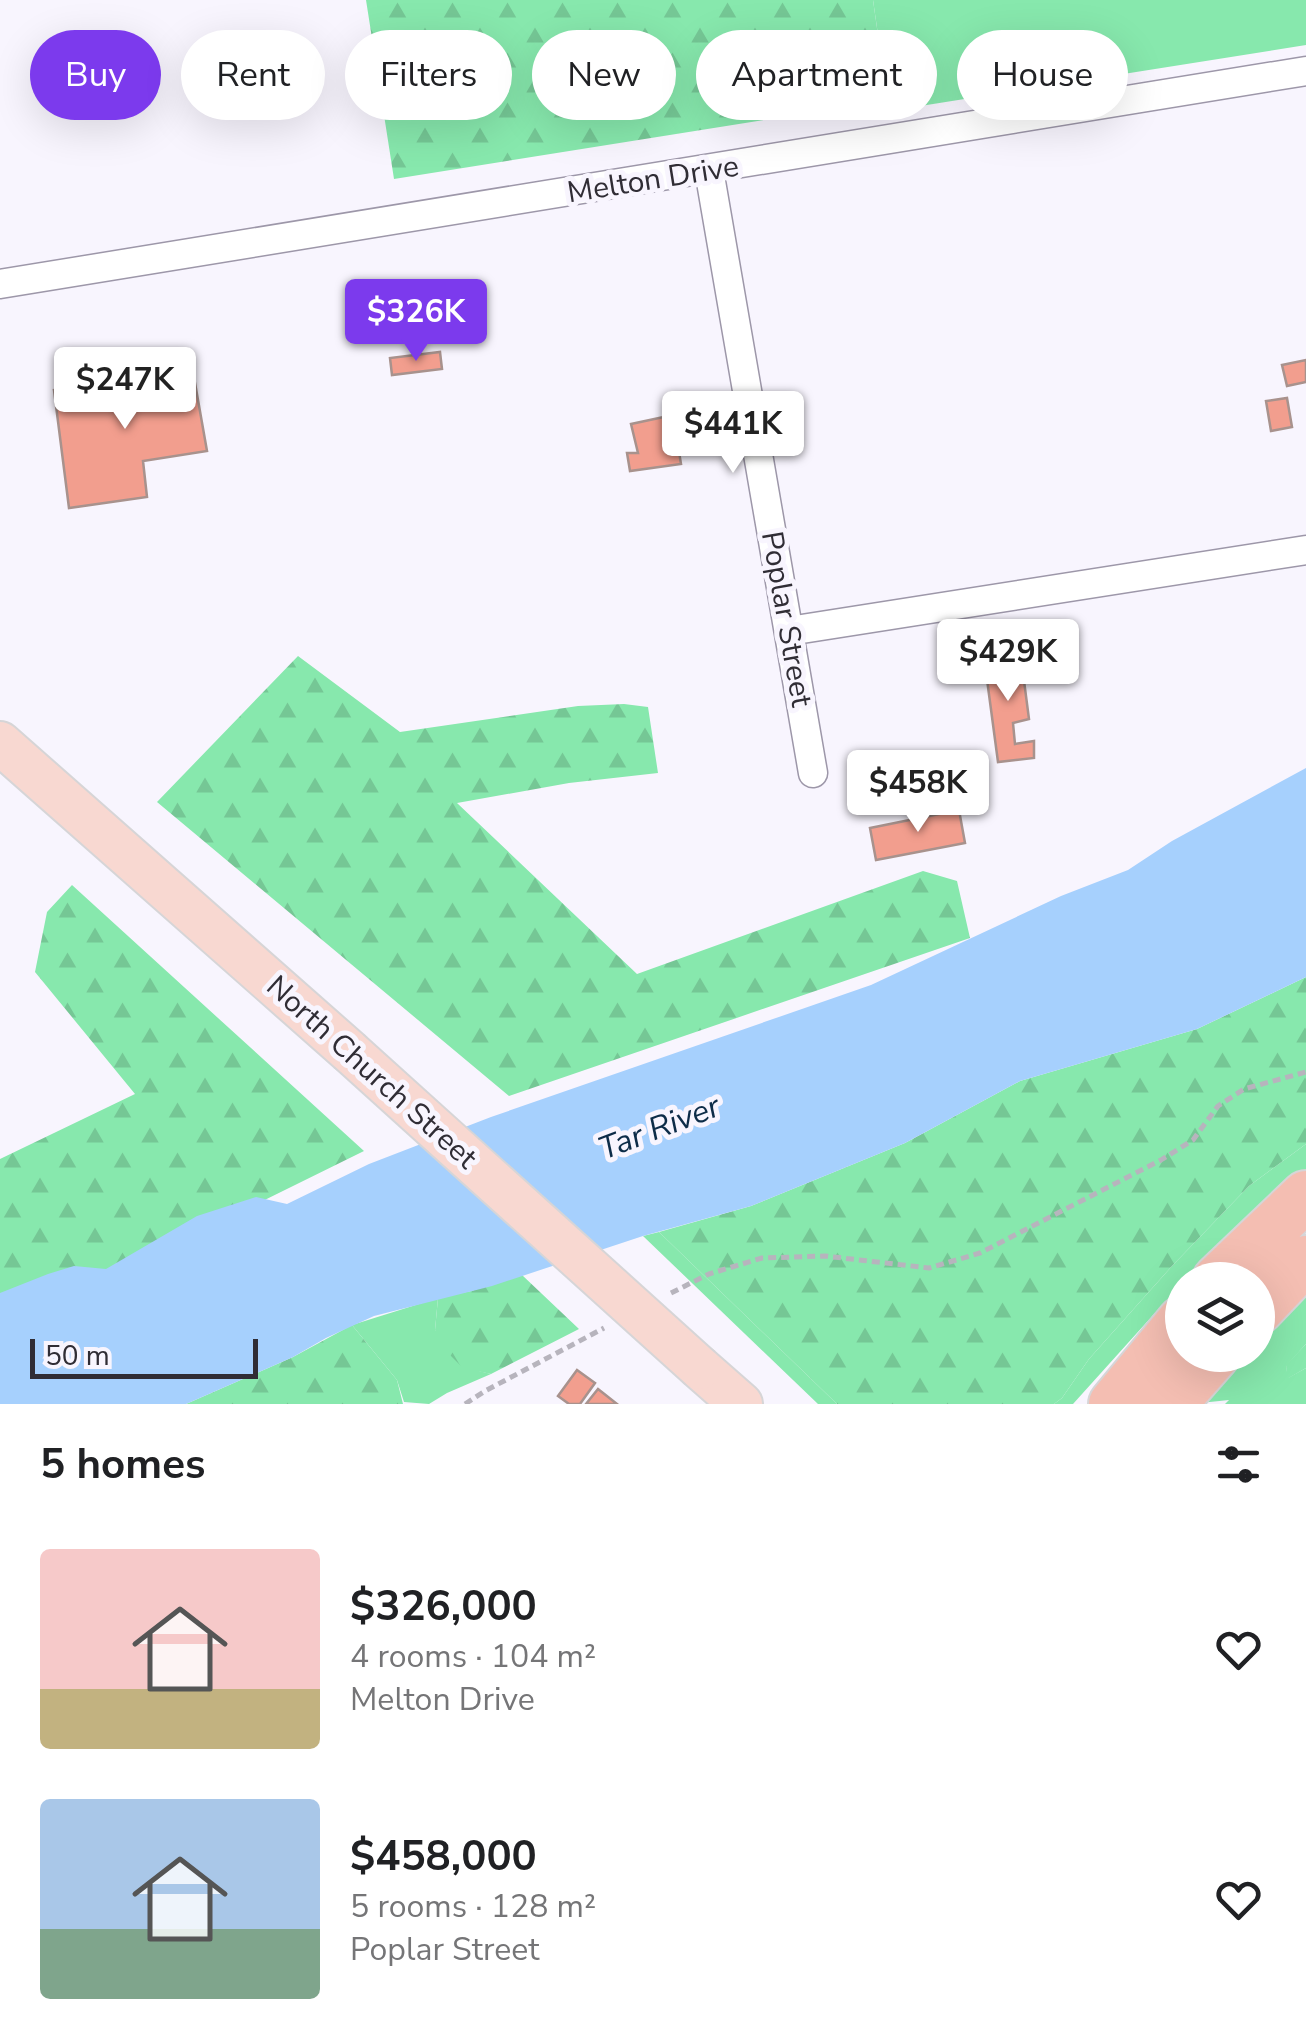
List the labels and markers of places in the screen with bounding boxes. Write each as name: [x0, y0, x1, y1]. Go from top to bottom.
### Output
pin: $326K: [346, 279, 486, 364]
pin: $247K: [55, 347, 195, 432]
pin: $441K: [663, 391, 803, 476]
pin: $429K: [938, 619, 1078, 704]
pin: $458K: [848, 750, 988, 835]

